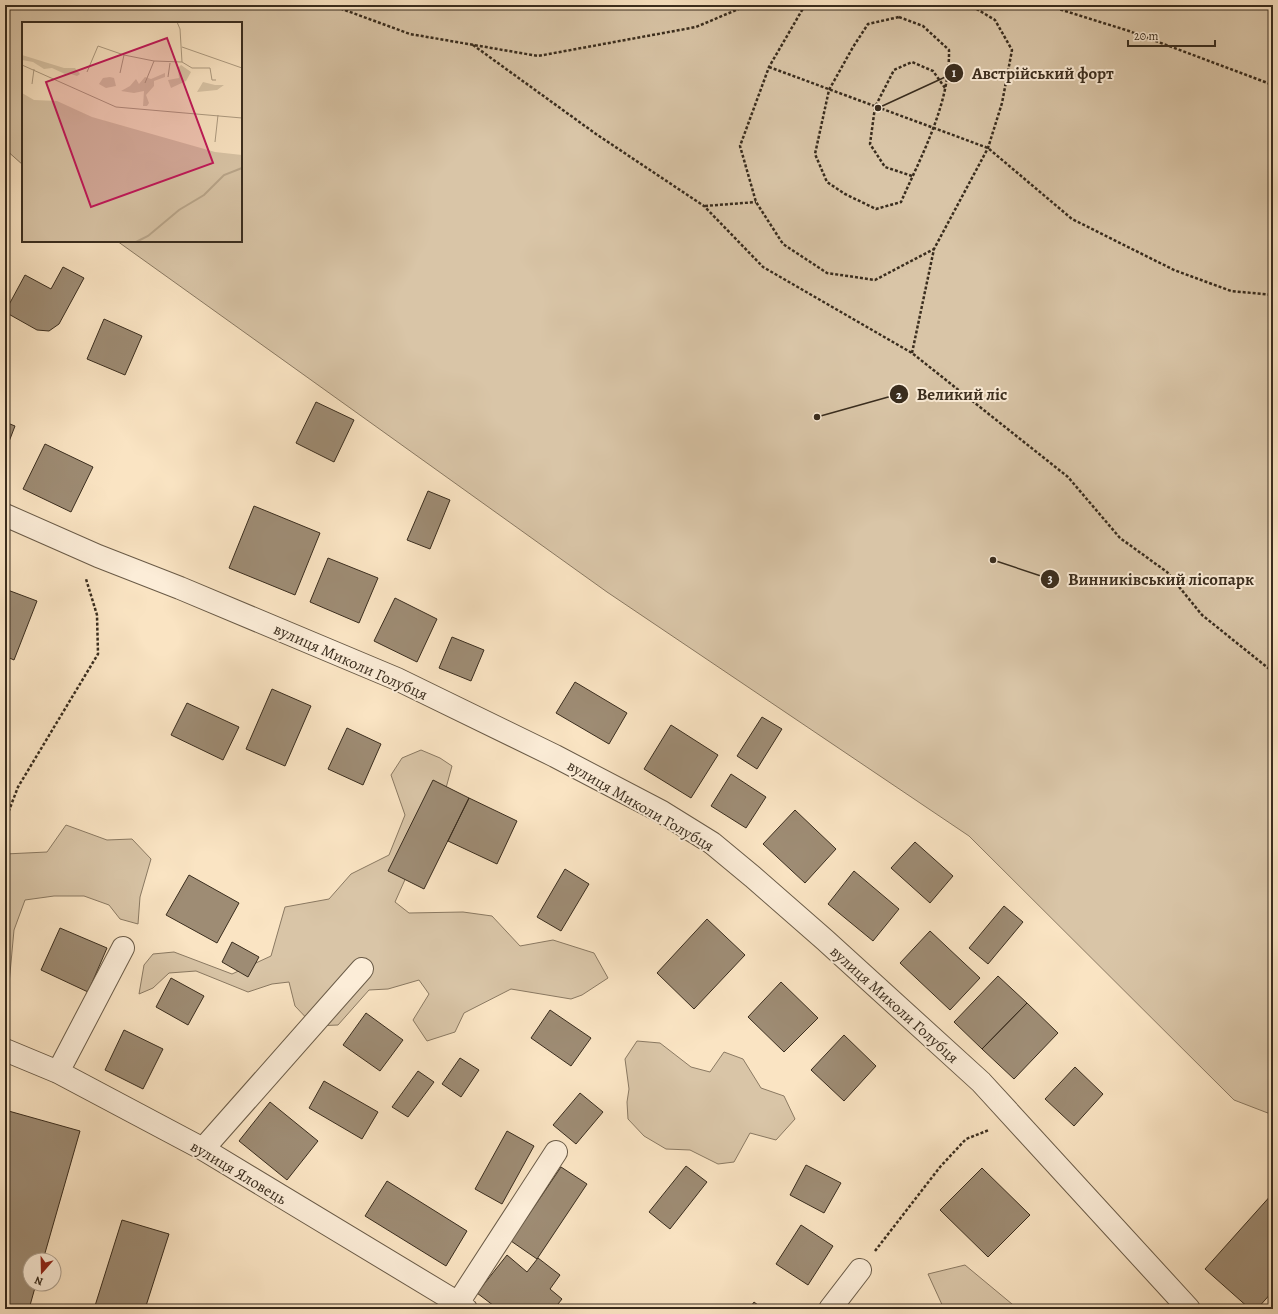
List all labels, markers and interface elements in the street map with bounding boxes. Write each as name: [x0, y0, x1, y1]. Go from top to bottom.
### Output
inset map: [22, 22, 242, 242]
scale bar: [1128, 22, 1215, 48]
text: 20 m: [1134, 28, 1158, 44]
callout: Австрійський форт: [944, 58, 1122, 87]
text: Австрійський форт: [971, 62, 1114, 85]
text: 1: [952, 65, 957, 81]
callout: Великий ліс: [889, 380, 1016, 409]
text: Великий ліс: [917, 383, 1007, 406]
text: 2: [896, 387, 902, 403]
callout: Винниківський лісопарк: [1040, 564, 1262, 593]
text: Винниківський лісопарк: [1068, 568, 1254, 591]
text: 3: [1047, 571, 1053, 587]
street label: вулиця Миколи Голубця: [270, 618, 431, 706]
street label: вулиця Миколи Голубця: [563, 755, 718, 857]
street label: вулиця Миколи Голубця: [825, 941, 964, 1069]
street label: вулиця Яловець: [186, 1135, 291, 1210]
north arrow: [22, 1252, 62, 1292]
text: N: [32, 1273, 45, 1289]

